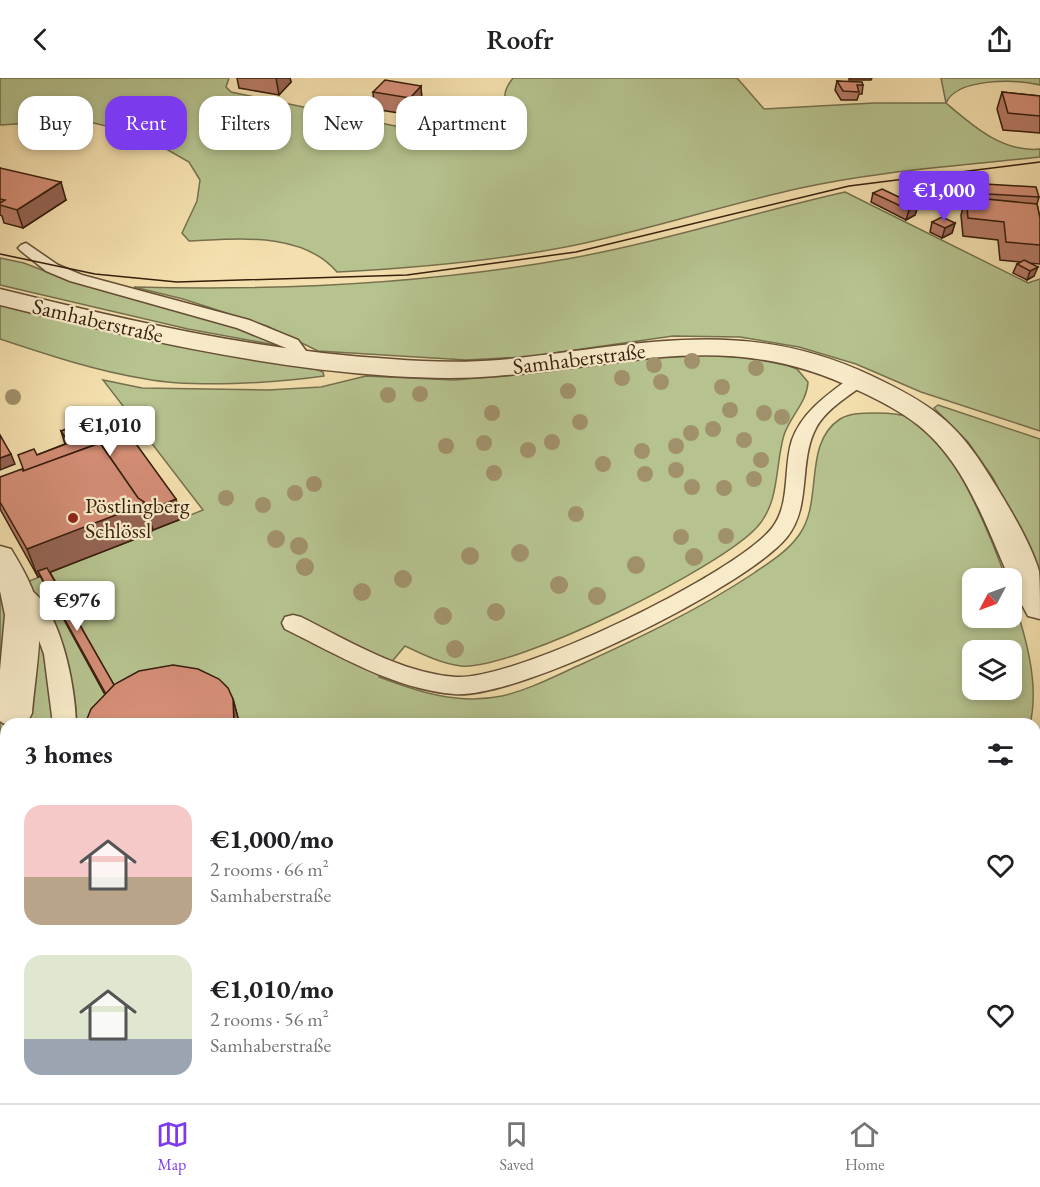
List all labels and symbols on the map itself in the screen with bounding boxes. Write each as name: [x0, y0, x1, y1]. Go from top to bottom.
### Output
pin: €1,000: [895, 171, 993, 222]
street label: Samhaberstraße: [30, 291, 166, 350]
street label: Samhaberstraße: [511, 336, 647, 381]
pin: €1,010: [61, 406, 159, 457]
place label: Pöstlingberg Schlössl: [85, 491, 190, 545]
marker: Pöstlingberg Schlössl: [66, 511, 80, 525]
north arrow: [962, 568, 1022, 628]
pin: €976: [41, 581, 113, 632]

